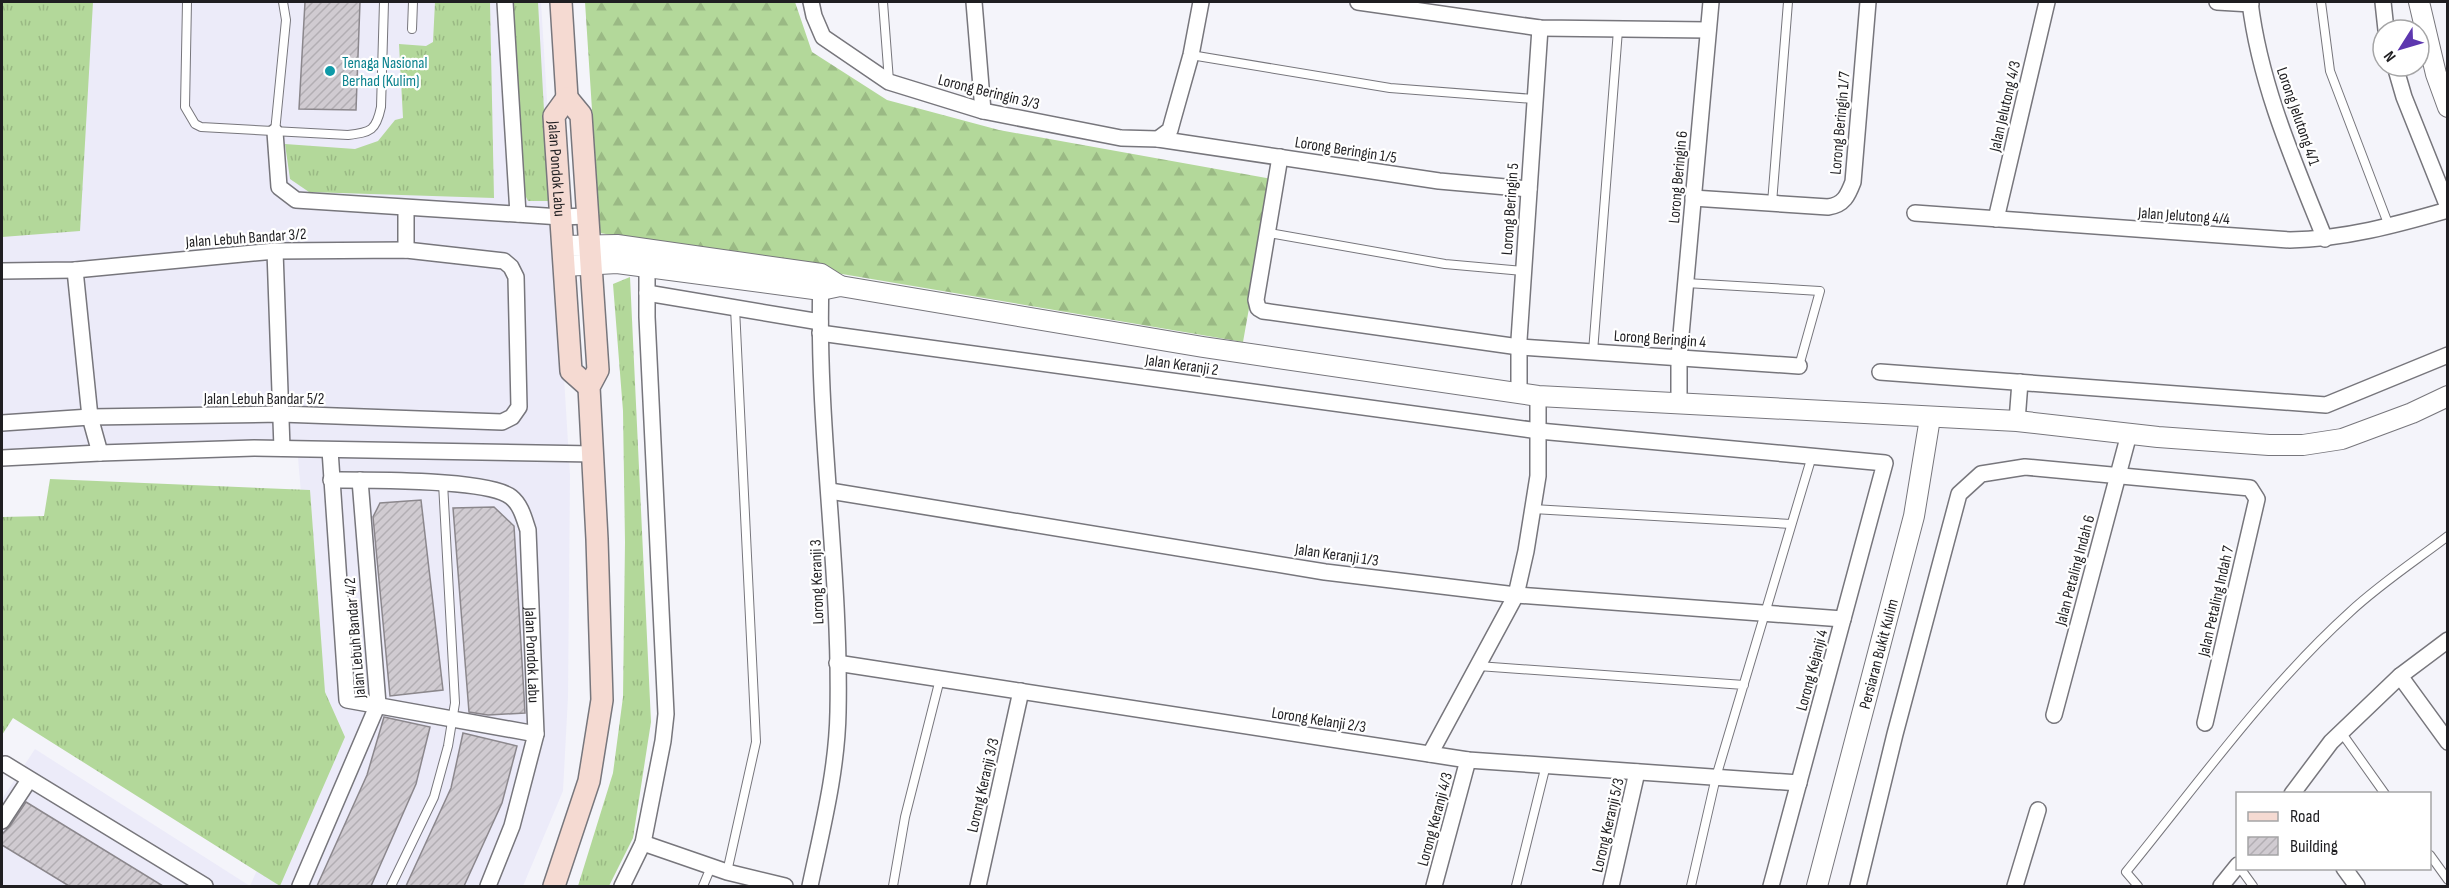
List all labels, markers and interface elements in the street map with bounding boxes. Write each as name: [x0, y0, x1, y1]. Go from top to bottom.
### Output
north arrow: [2371, 18, 2431, 78]
text: N: [2380, 47, 2400, 65]
place label: Tenaga Nasional Berhad (Kulim): [342, 54, 427, 91]
street label: Jalan Jelutong 4/3: [1986, 59, 2025, 155]
marker: Tenaga Nasional Berhad (Kulim): [323, 64, 337, 78]
street label: Lorong Jelutong 4/1: [2272, 65, 2323, 168]
street label: Lorong Beringin 1/7: [1827, 70, 1855, 175]
street label: Lorong Beringin 3/3: [936, 71, 1041, 114]
street label: Jalan Pondok Labu: [543, 119, 569, 217]
street label: Lorong Beringin 6: [1665, 130, 1692, 224]
street label: Lorong Beringin 1/5: [1294, 133, 1398, 168]
street label: Lorong Beringin 5: [1498, 162, 1523, 256]
street label: Jalan Jelutong 4/4: [2136, 204, 2231, 229]
street label: Jalan Lebuh Bandar 3/2: [184, 225, 307, 252]
street label: Lorong Beringin 4: [1613, 327, 1707, 352]
street label: Jalan Keranji 2: [1143, 351, 1220, 380]
street label: Jalan Lebuh Bandar 5/2: [203, 390, 324, 409]
street label: Jalan Petaling Indah 6: [2051, 513, 2099, 629]
street label: Lorong Keranji 3: [807, 539, 828, 625]
street label: Jalan Keranji 1/3: [1293, 540, 1380, 571]
street label: Jalan Petaling Indah 7: [2194, 544, 2239, 659]
street label: Jalan Lebuh Bandar 4/2: [341, 577, 370, 700]
street label: Persiaran Bukit Kulim: [1856, 597, 1903, 711]
street label: Jalan Pondok Labu: [520, 606, 543, 703]
street label: Lorong Kejanji 4: [1792, 627, 1833, 713]
street label: Lorong Kelanji 2/3: [1270, 704, 1367, 737]
street label: Lorong Keranji 3/3: [963, 736, 1004, 834]
street label: Lorong Keranji 4/3: [1414, 770, 1457, 868]
street label: Lorong Keranji 5/3: [1588, 776, 1629, 874]
legend: [2236, 792, 2431, 870]
text: Road: [2290, 806, 2320, 827]
text: Building: [2290, 836, 2338, 857]

